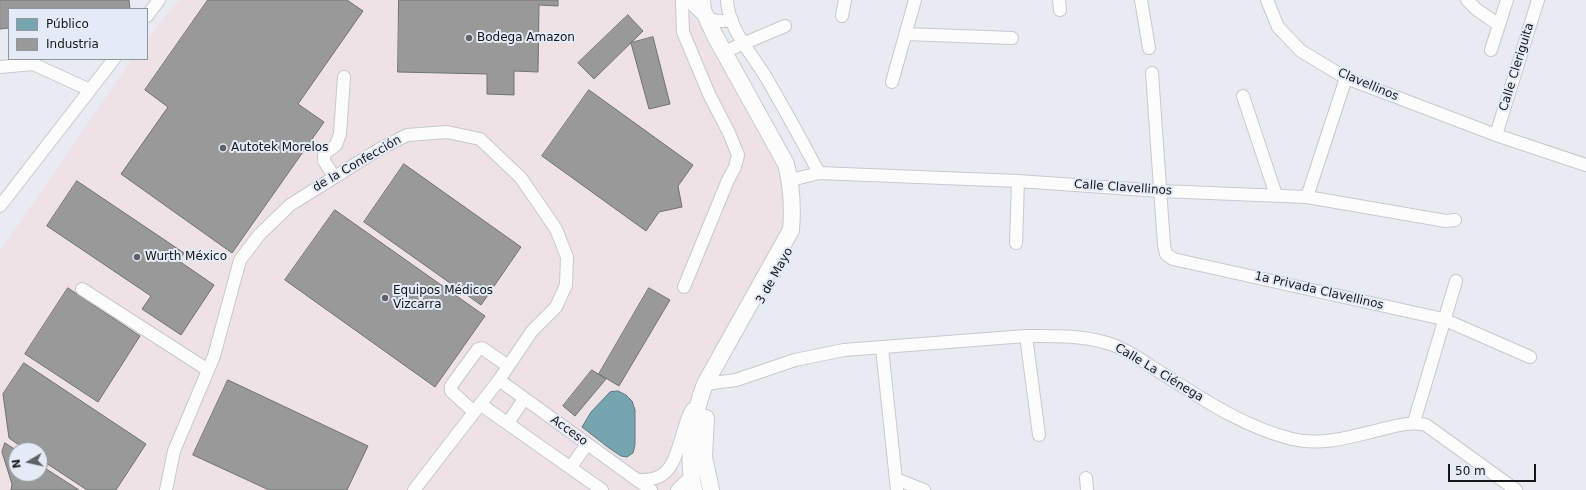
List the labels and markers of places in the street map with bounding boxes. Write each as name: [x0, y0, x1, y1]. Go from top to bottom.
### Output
place label: Bodega Amazon: [477, 31, 575, 45]
marker: Bodega Amazon: [464, 33, 474, 43]
place label: Autotek Morelos: [231, 141, 328, 155]
marker: Autotek Morelos: [218, 143, 228, 153]
place label: Wurth México: [145, 250, 227, 264]
marker: Wurth México: [132, 252, 142, 262]
place label: Equipos Médicos Vizcarra: [393, 284, 493, 312]
marker: Equipos Médicos Vizcarra: [380, 293, 390, 303]

